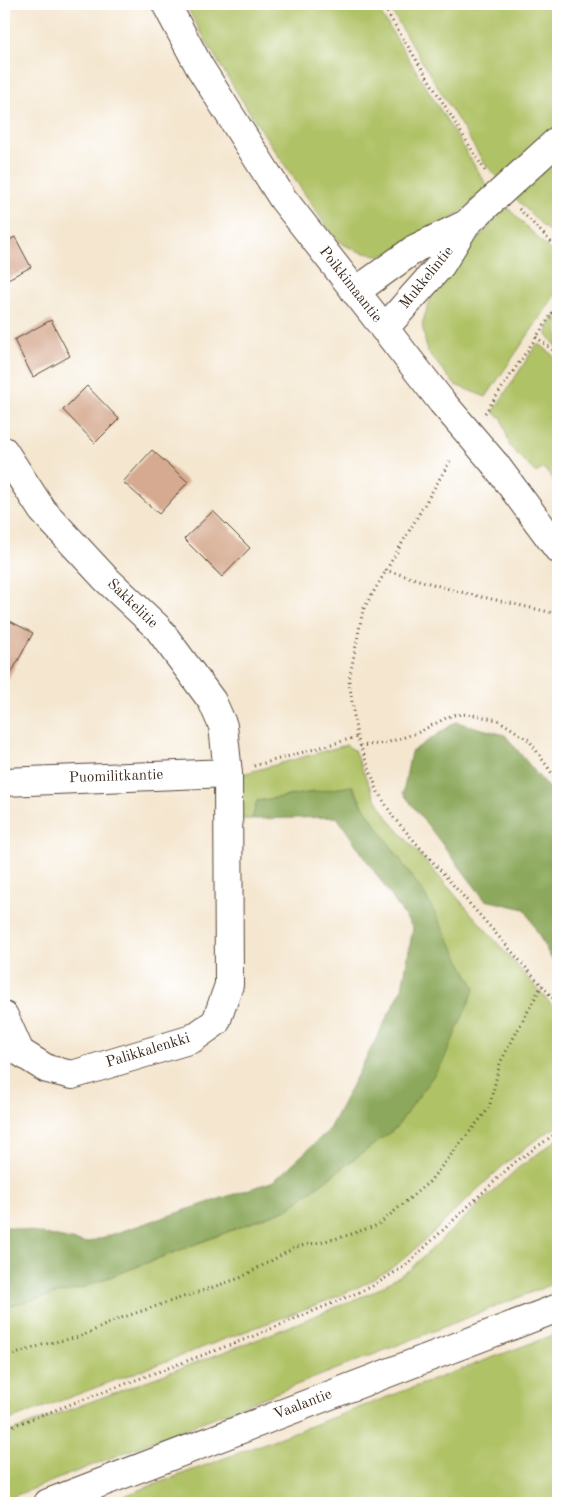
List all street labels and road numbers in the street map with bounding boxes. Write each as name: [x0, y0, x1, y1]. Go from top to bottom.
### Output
street label: Poikkimaantie: [316, 244, 384, 326]
street label: Mukkelintie: [397, 244, 457, 312]
street label: Sakkelitie: [104, 577, 160, 632]
street label: Puomilitkantie: [69, 768, 164, 786]
street label: Palikkalenkki: [104, 1031, 192, 1071]
street label: Vaalantie: [272, 1387, 334, 1423]

